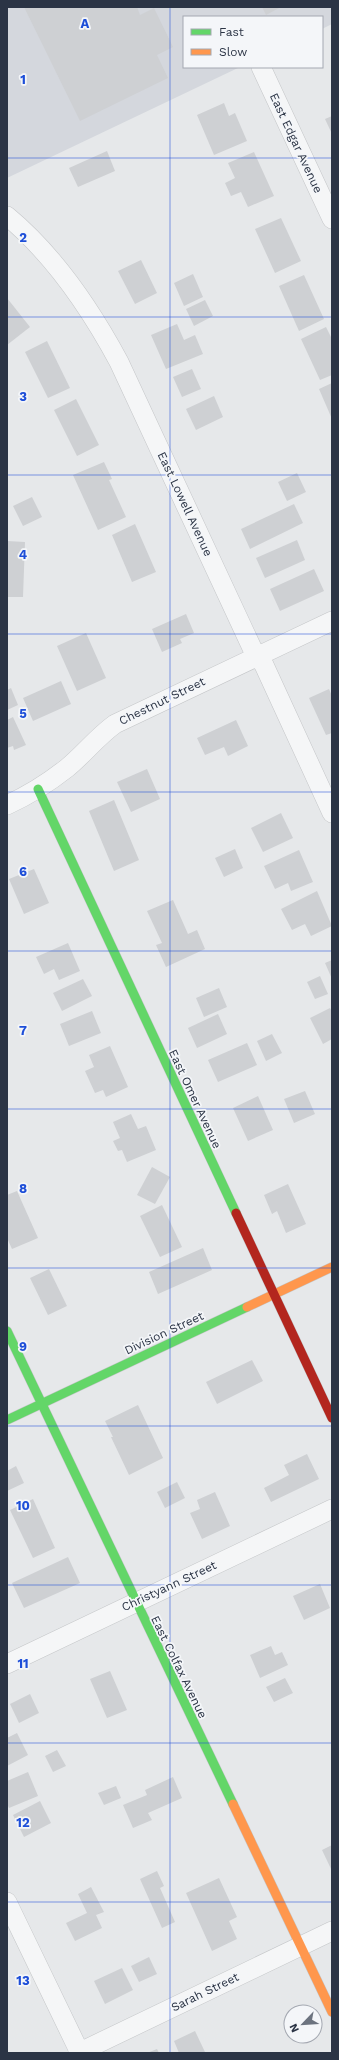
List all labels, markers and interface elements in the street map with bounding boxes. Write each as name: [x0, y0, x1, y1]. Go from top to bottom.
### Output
text: A: [81, 16, 90, 31]
legend: [183, 16, 323, 68]
text: Fast: [219, 25, 244, 39]
text: Slow: [219, 45, 247, 59]
text: 1: [20, 72, 26, 87]
street label: East Edgar Avenue: [267, 91, 325, 195]
text: 2: [19, 230, 27, 245]
text: 3: [19, 389, 27, 404]
street label: East Lowell Avenue: [155, 450, 215, 559]
text: 4: [19, 547, 28, 562]
street label: Chestnut Street: [117, 674, 207, 728]
text: 5: [19, 706, 27, 721]
text: 6: [19, 864, 27, 879]
text: 7: [19, 1023, 27, 1038]
street label: East Omer Avenue: [166, 1047, 224, 1151]
text: 8: [19, 1181, 27, 1196]
street label: Division Street: [122, 1309, 206, 1357]
text: 9: [19, 1339, 27, 1354]
text: 10: [16, 1498, 30, 1513]
street label: Christyann Street: [119, 1558, 219, 1614]
street label: East Colfax Avenue: [148, 1613, 210, 1721]
text: 11: [17, 1656, 29, 1671]
text: 12: [16, 1815, 30, 1830]
street label: Sarah Street: [169, 1970, 241, 2014]
text: 13: [16, 1973, 30, 1988]
north arrow: [283, 2004, 323, 2044]
text: N: [287, 2022, 302, 2034]

